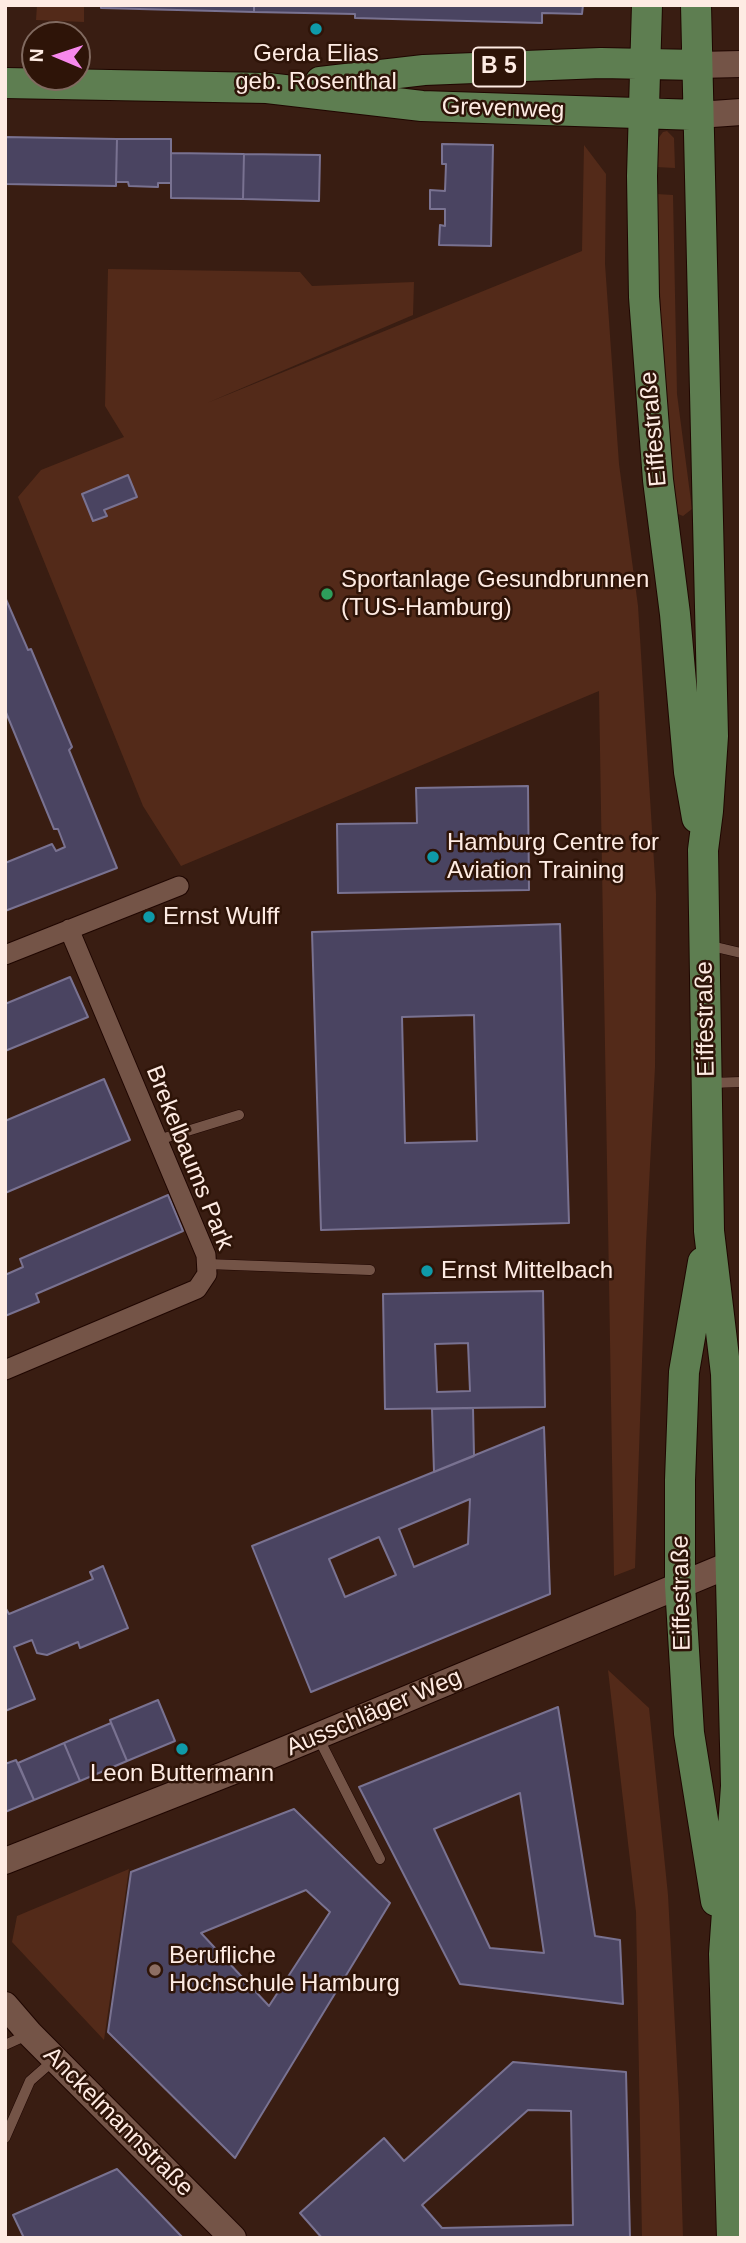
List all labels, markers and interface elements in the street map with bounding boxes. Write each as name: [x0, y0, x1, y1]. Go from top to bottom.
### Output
north arrow: [21, 21, 91, 91]
marker: Gerda Elias geb. Rosenthal: [308, 21, 324, 37]
place label: Gerda Elias geb. Rosenthal: [235, 40, 397, 96]
text: N: [26, 48, 47, 63]
road number: B 5: [473, 48, 525, 86]
street label: Grevenweg: [441, 92, 565, 126]
street label: Eiffestraße: [635, 370, 673, 488]
place label: Sportanlage Gesundbrunnen (TUS-Hamburg): [341, 566, 649, 622]
marker: Sportanlage Gesundbrunnen (TUS-Hamburg): [319, 586, 335, 602]
place label: Hamburg Centre for Aviation Training: [447, 829, 659, 885]
marker: Hamburg Centre for Aviation Training: [425, 849, 441, 865]
place label: Ernst Wulff: [163, 903, 279, 931]
marker: Ernst Wulff: [141, 909, 157, 925]
street label: Eiffestraße: [691, 961, 721, 1077]
street label: Brekelbaums Park: [139, 1062, 239, 1254]
place label: Ernst Mittelbach: [441, 1257, 613, 1285]
marker: Ernst Mittelbach: [419, 1263, 435, 1279]
street label: Eiffestraße: [667, 1535, 697, 1651]
street label: Ausschläger Weg: [282, 1663, 466, 1763]
marker: Leon Buttermann: [174, 1741, 190, 1757]
place label: Leon Buttermann: [90, 1760, 274, 1788]
place label: Berufliche Hochschule Hamburg: [169, 1942, 400, 1998]
marker: Berufliche Hochschule Hamburg: [147, 1962, 163, 1978]
street label: Anckelmannstraße: [37, 2041, 199, 2203]

